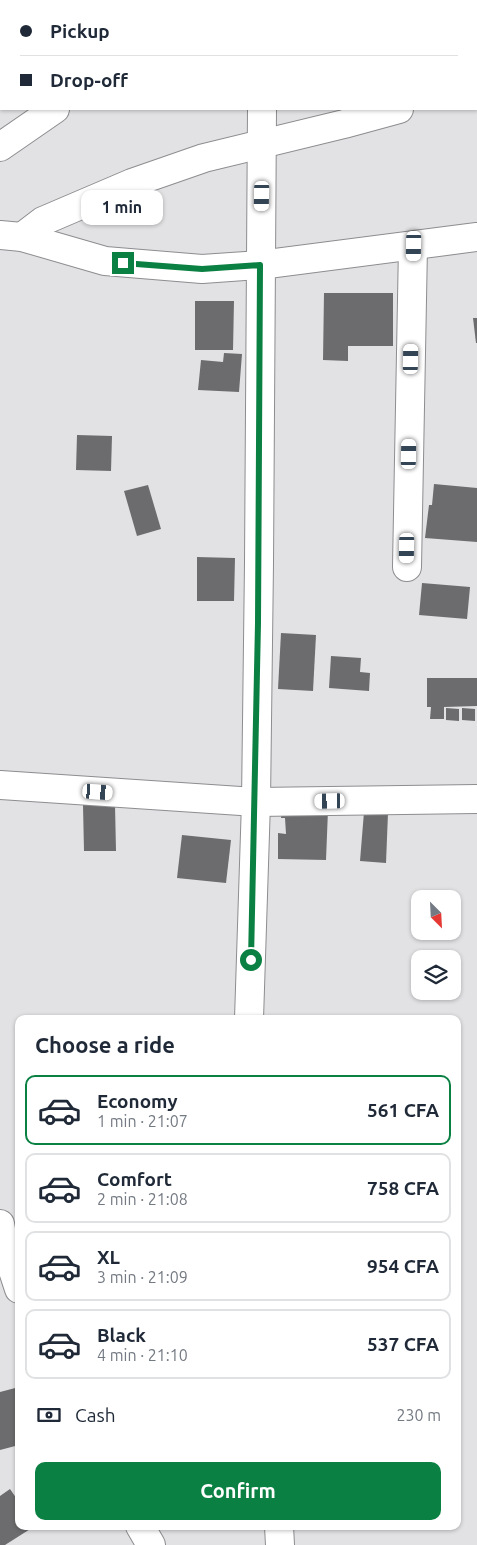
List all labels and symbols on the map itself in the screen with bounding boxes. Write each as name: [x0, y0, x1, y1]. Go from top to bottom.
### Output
car: [254, 181, 269, 211]
callout: 1 min: [82, 190, 164, 226]
car: [406, 231, 421, 261]
route end: [112, 252, 134, 274]
car: [403, 344, 418, 374]
car: [401, 439, 416, 469]
car: [399, 533, 414, 563]
car: [82, 783, 113, 801]
car: [314, 793, 345, 809]
north arrow: [411, 890, 461, 940]
route start: [240, 949, 262, 971]

